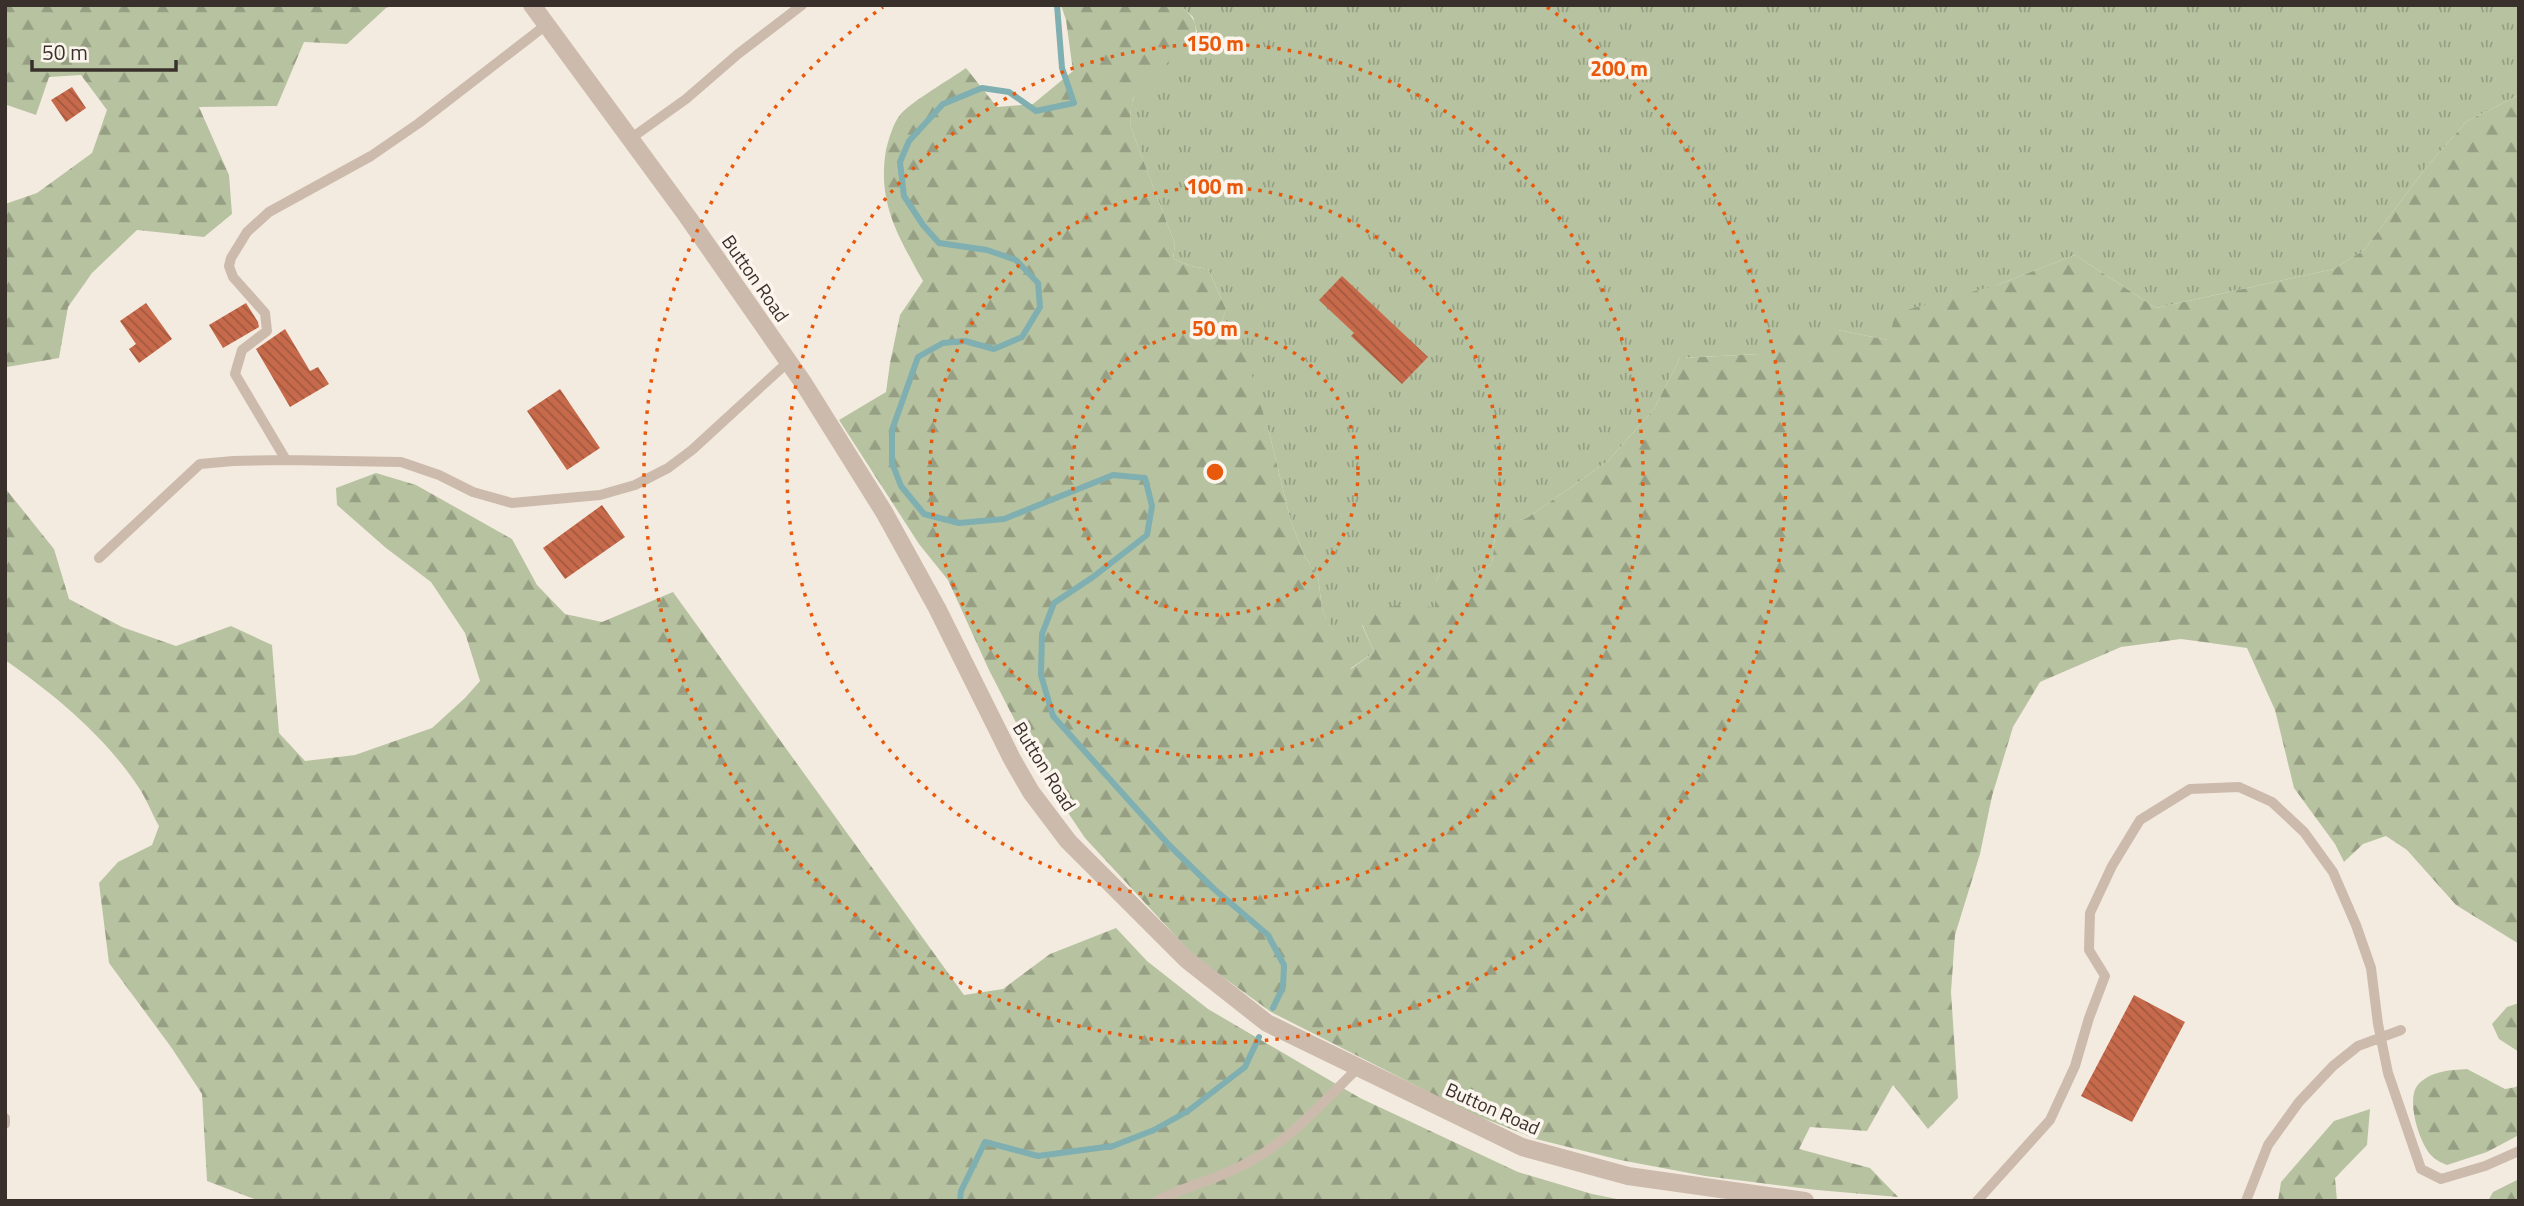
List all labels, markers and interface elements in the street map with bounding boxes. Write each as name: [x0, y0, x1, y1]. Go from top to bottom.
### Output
text: 150 m: [1186, 27, 1244, 59]
scale bar: [32, 28, 175, 72]
text: 50 m: [42, 36, 88, 68]
text: 200 m: [1590, 52, 1648, 84]
text: 100 m: [1186, 170, 1244, 202]
street label: Button Road: [715, 228, 797, 328]
text: 50 m: [1192, 312, 1238, 344]
centre of rings: [1203, 460, 1227, 484]
street label: Button Road: [1006, 716, 1084, 816]
street label: Button Road: [1441, 1074, 1545, 1142]

